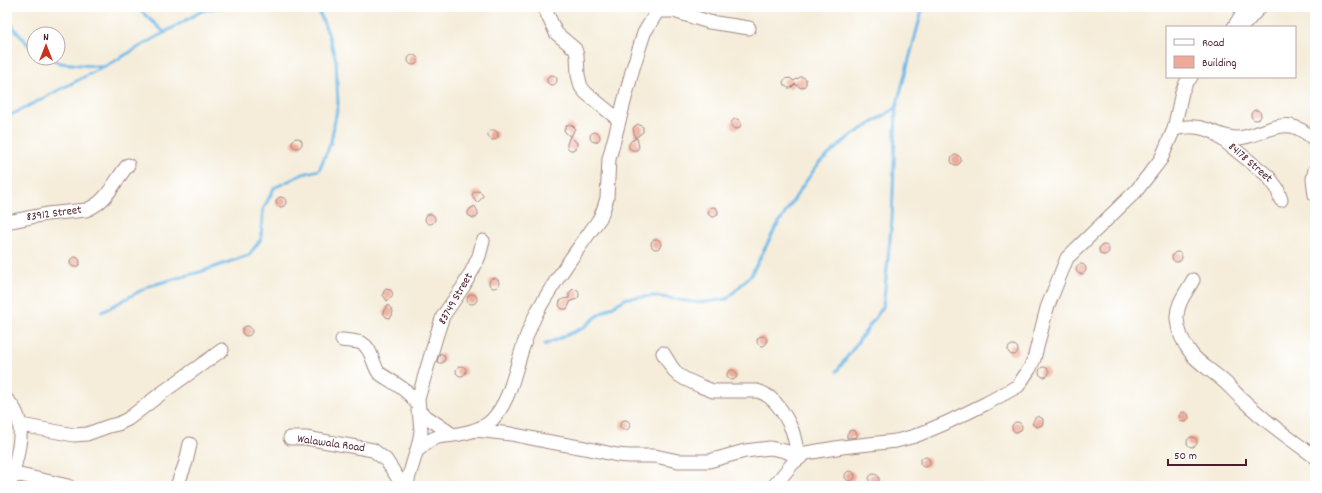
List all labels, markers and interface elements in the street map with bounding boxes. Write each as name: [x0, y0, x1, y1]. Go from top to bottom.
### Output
north arrow: [26, 26, 66, 66]
legend: [1166, 26, 1296, 78]
text: N: [43, 30, 49, 46]
text: Road: [1202, 35, 1224, 52]
text: Building: [1202, 55, 1237, 72]
street label: 84178 Street: [1224, 139, 1276, 187]
street label: 83912 Street: [25, 202, 83, 226]
street label: 83749 Street: [434, 270, 478, 328]
street label: Walawala Road: [296, 431, 366, 457]
scale bar: [1168, 441, 1246, 467]
text: 50 m: [1174, 448, 1197, 465]

